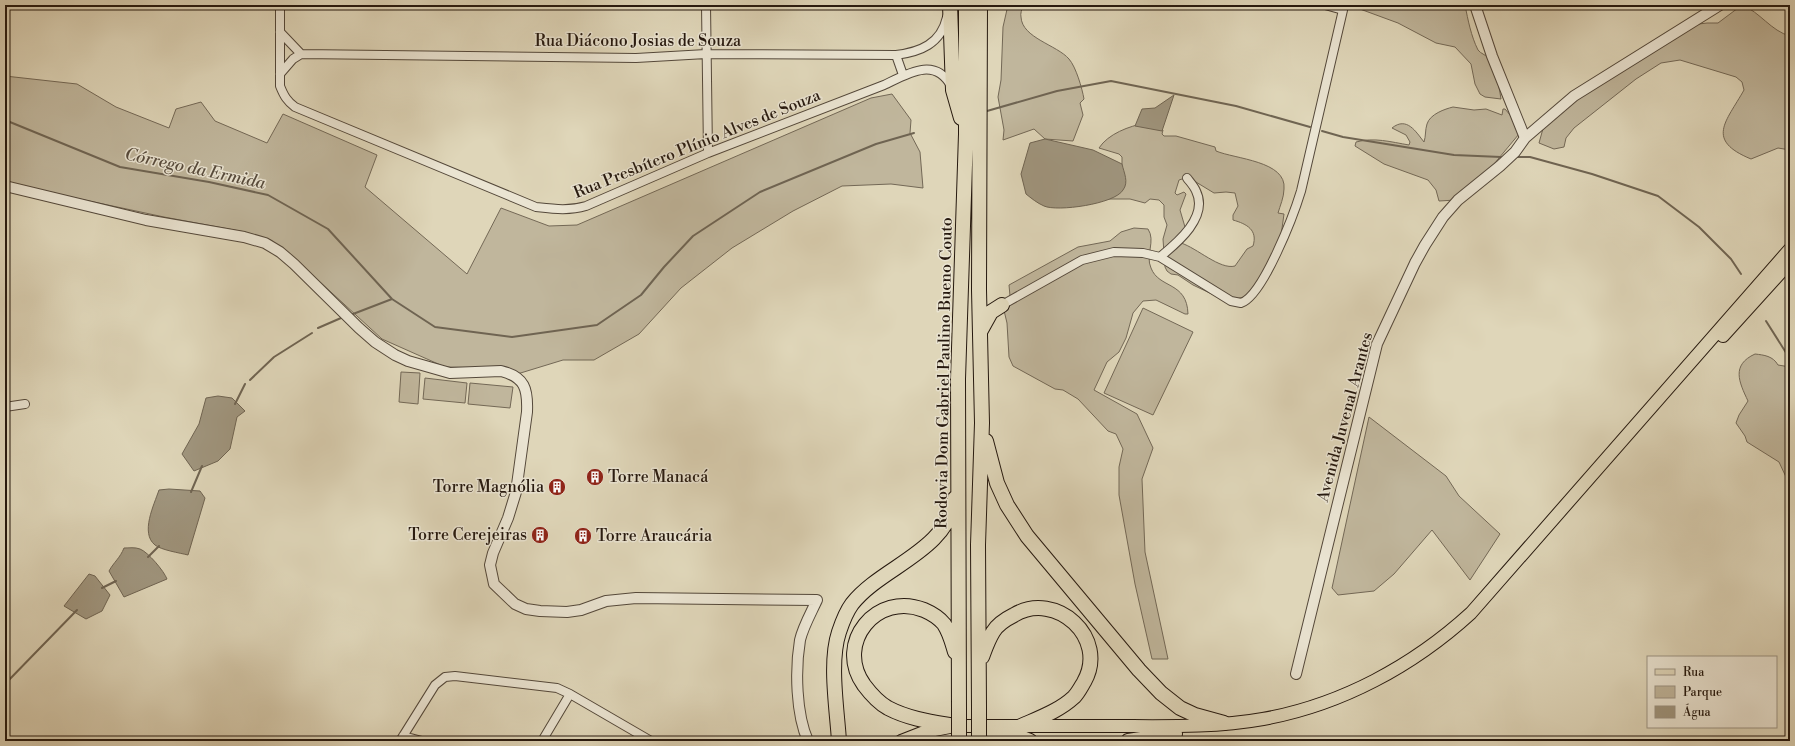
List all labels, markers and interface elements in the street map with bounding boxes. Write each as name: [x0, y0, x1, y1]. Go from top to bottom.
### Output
street label: Rua Diácono Josias de Souza: [535, 31, 742, 51]
street label: Rua Presbítero Plínio Alves de Souza: [571, 85, 824, 203]
water label: Córrego da Ermida: [123, 143, 268, 195]
street label: Rodovia Dom Gabriel Paulino Bueno Couto: [931, 217, 957, 529]
street label: Avenida Juvenal Arantes: [1312, 330, 1377, 505]
building icon: Torre Manacá: [585, 467, 605, 487]
place label: Torre Manacá: [608, 467, 709, 487]
place label: Torre Magnólia: [433, 477, 545, 497]
building icon: Torre Magnólia: [547, 477, 567, 497]
place label: Torre Cerejeiras: [408, 525, 527, 545]
building icon: Torre Cerejeiras: [530, 525, 550, 545]
building icon: Torre Araucária: [573, 526, 593, 546]
place label: Torre Araucária: [596, 526, 713, 546]
legend: [1647, 656, 1777, 728]
text: Rua: [1683, 665, 1705, 680]
text: Parque: [1683, 685, 1722, 700]
text: Água: [1682, 703, 1712, 720]

